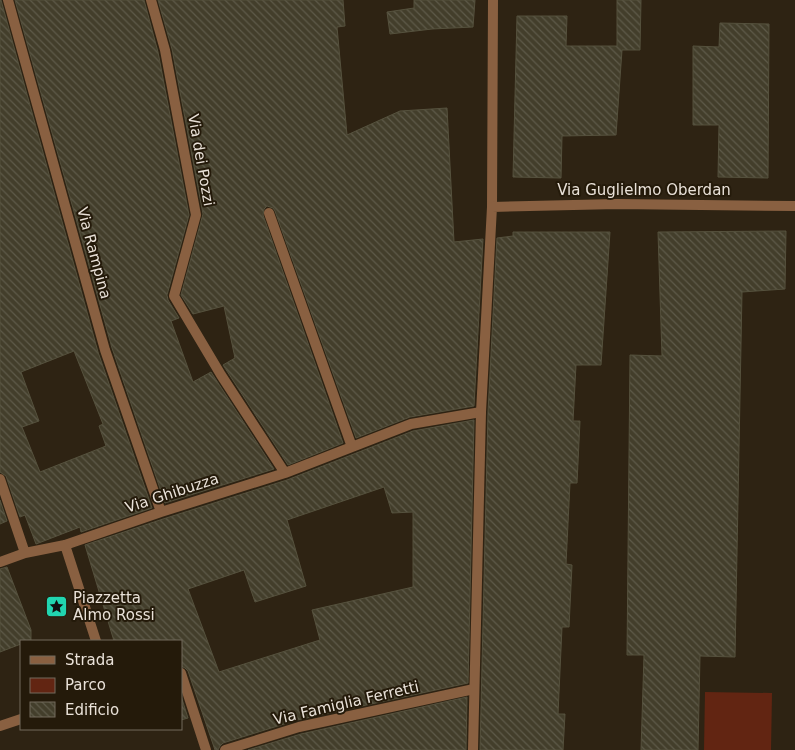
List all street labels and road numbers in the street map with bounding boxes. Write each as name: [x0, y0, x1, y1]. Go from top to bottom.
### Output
street label: Via dei Pozzi: [184, 112, 218, 208]
street label: Via Guglielmo Oberdan: [557, 181, 731, 199]
street label: Via Rampina: [73, 205, 115, 301]
street label: Via Ghibuzza: [123, 469, 221, 517]
street label: Via Famiglia Ferretti: [271, 677, 421, 729]

